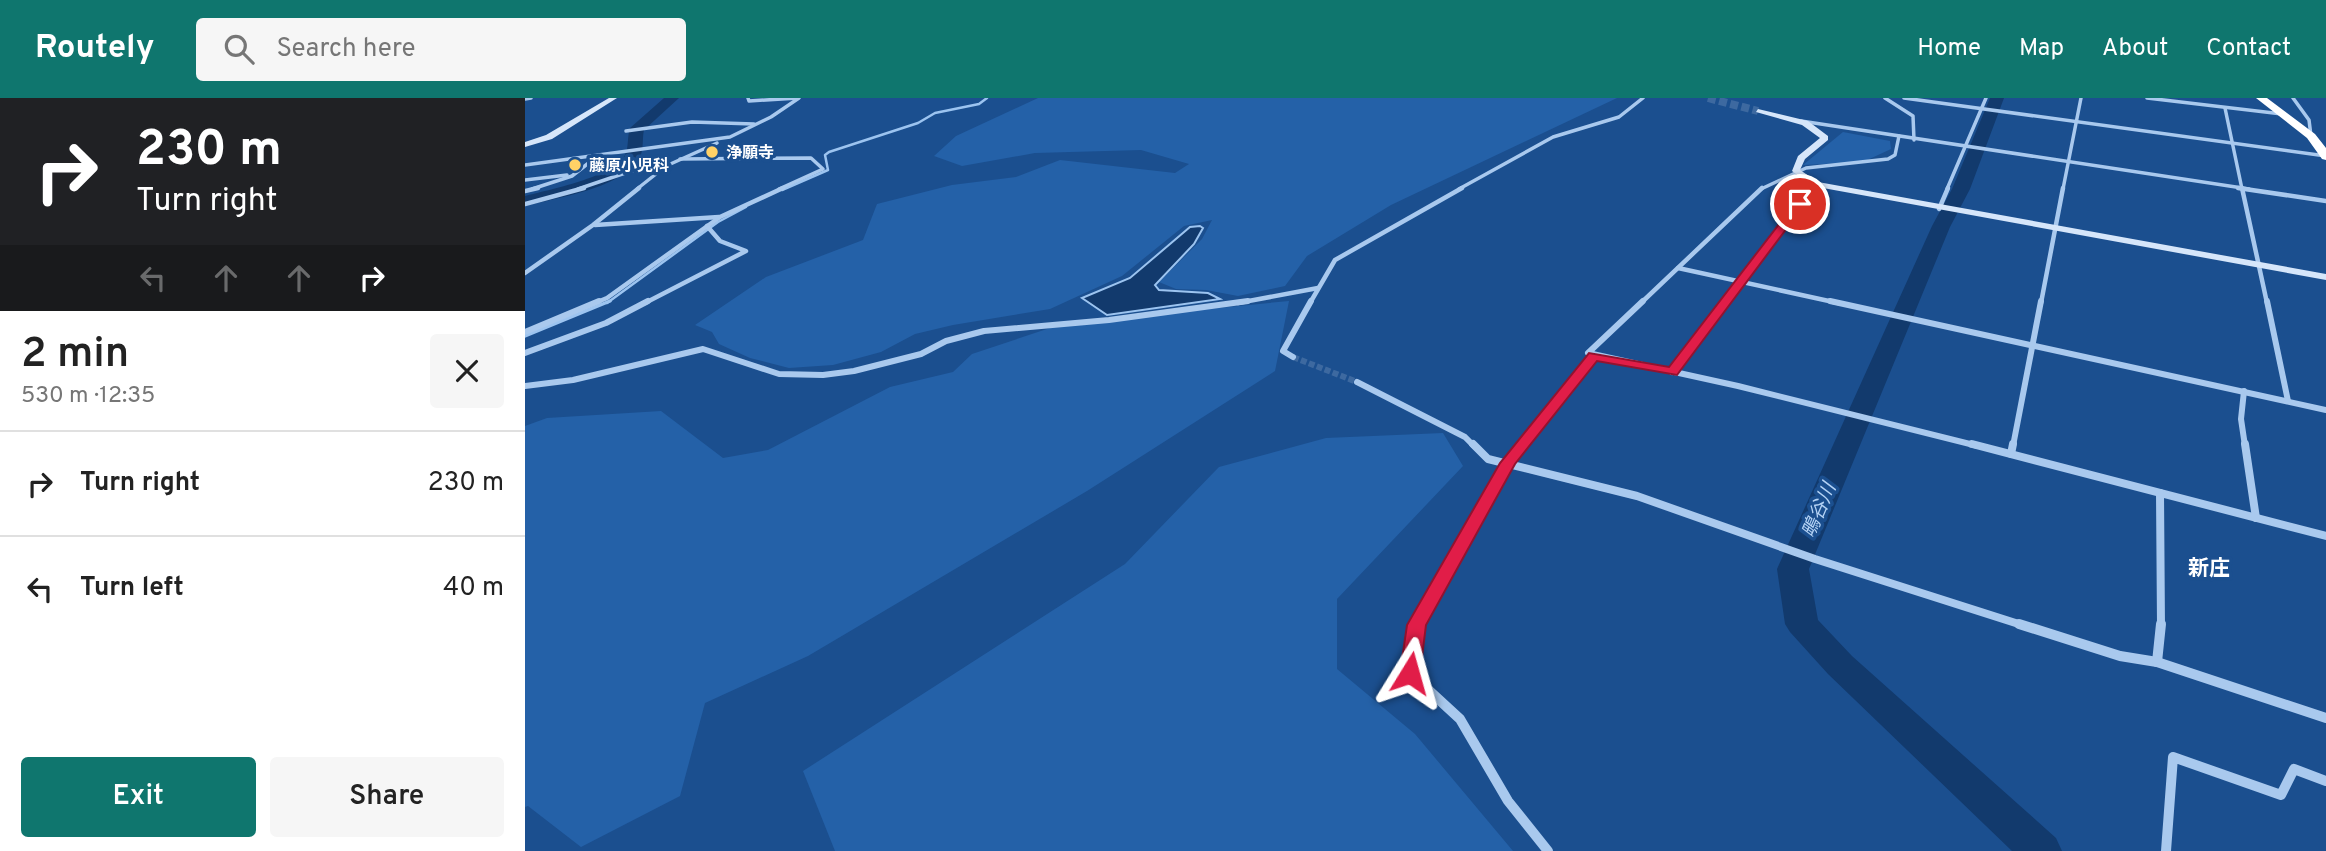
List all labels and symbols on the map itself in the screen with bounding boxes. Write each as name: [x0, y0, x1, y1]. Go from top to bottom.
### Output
marker: 浄願寺: [704, 144, 720, 160]
place label: 浄願寺: [726, 144, 774, 164]
marker: 藤原小児科: [567, 157, 583, 173]
place label: 藤原小児科: [589, 157, 669, 177]
pin: [1770, 174, 1830, 234]
water label: 鴫谷川: [1798, 478, 1843, 542]
district label: 新庄: [2188, 556, 2230, 583]
position arrow: [1373, 636, 1447, 710]

